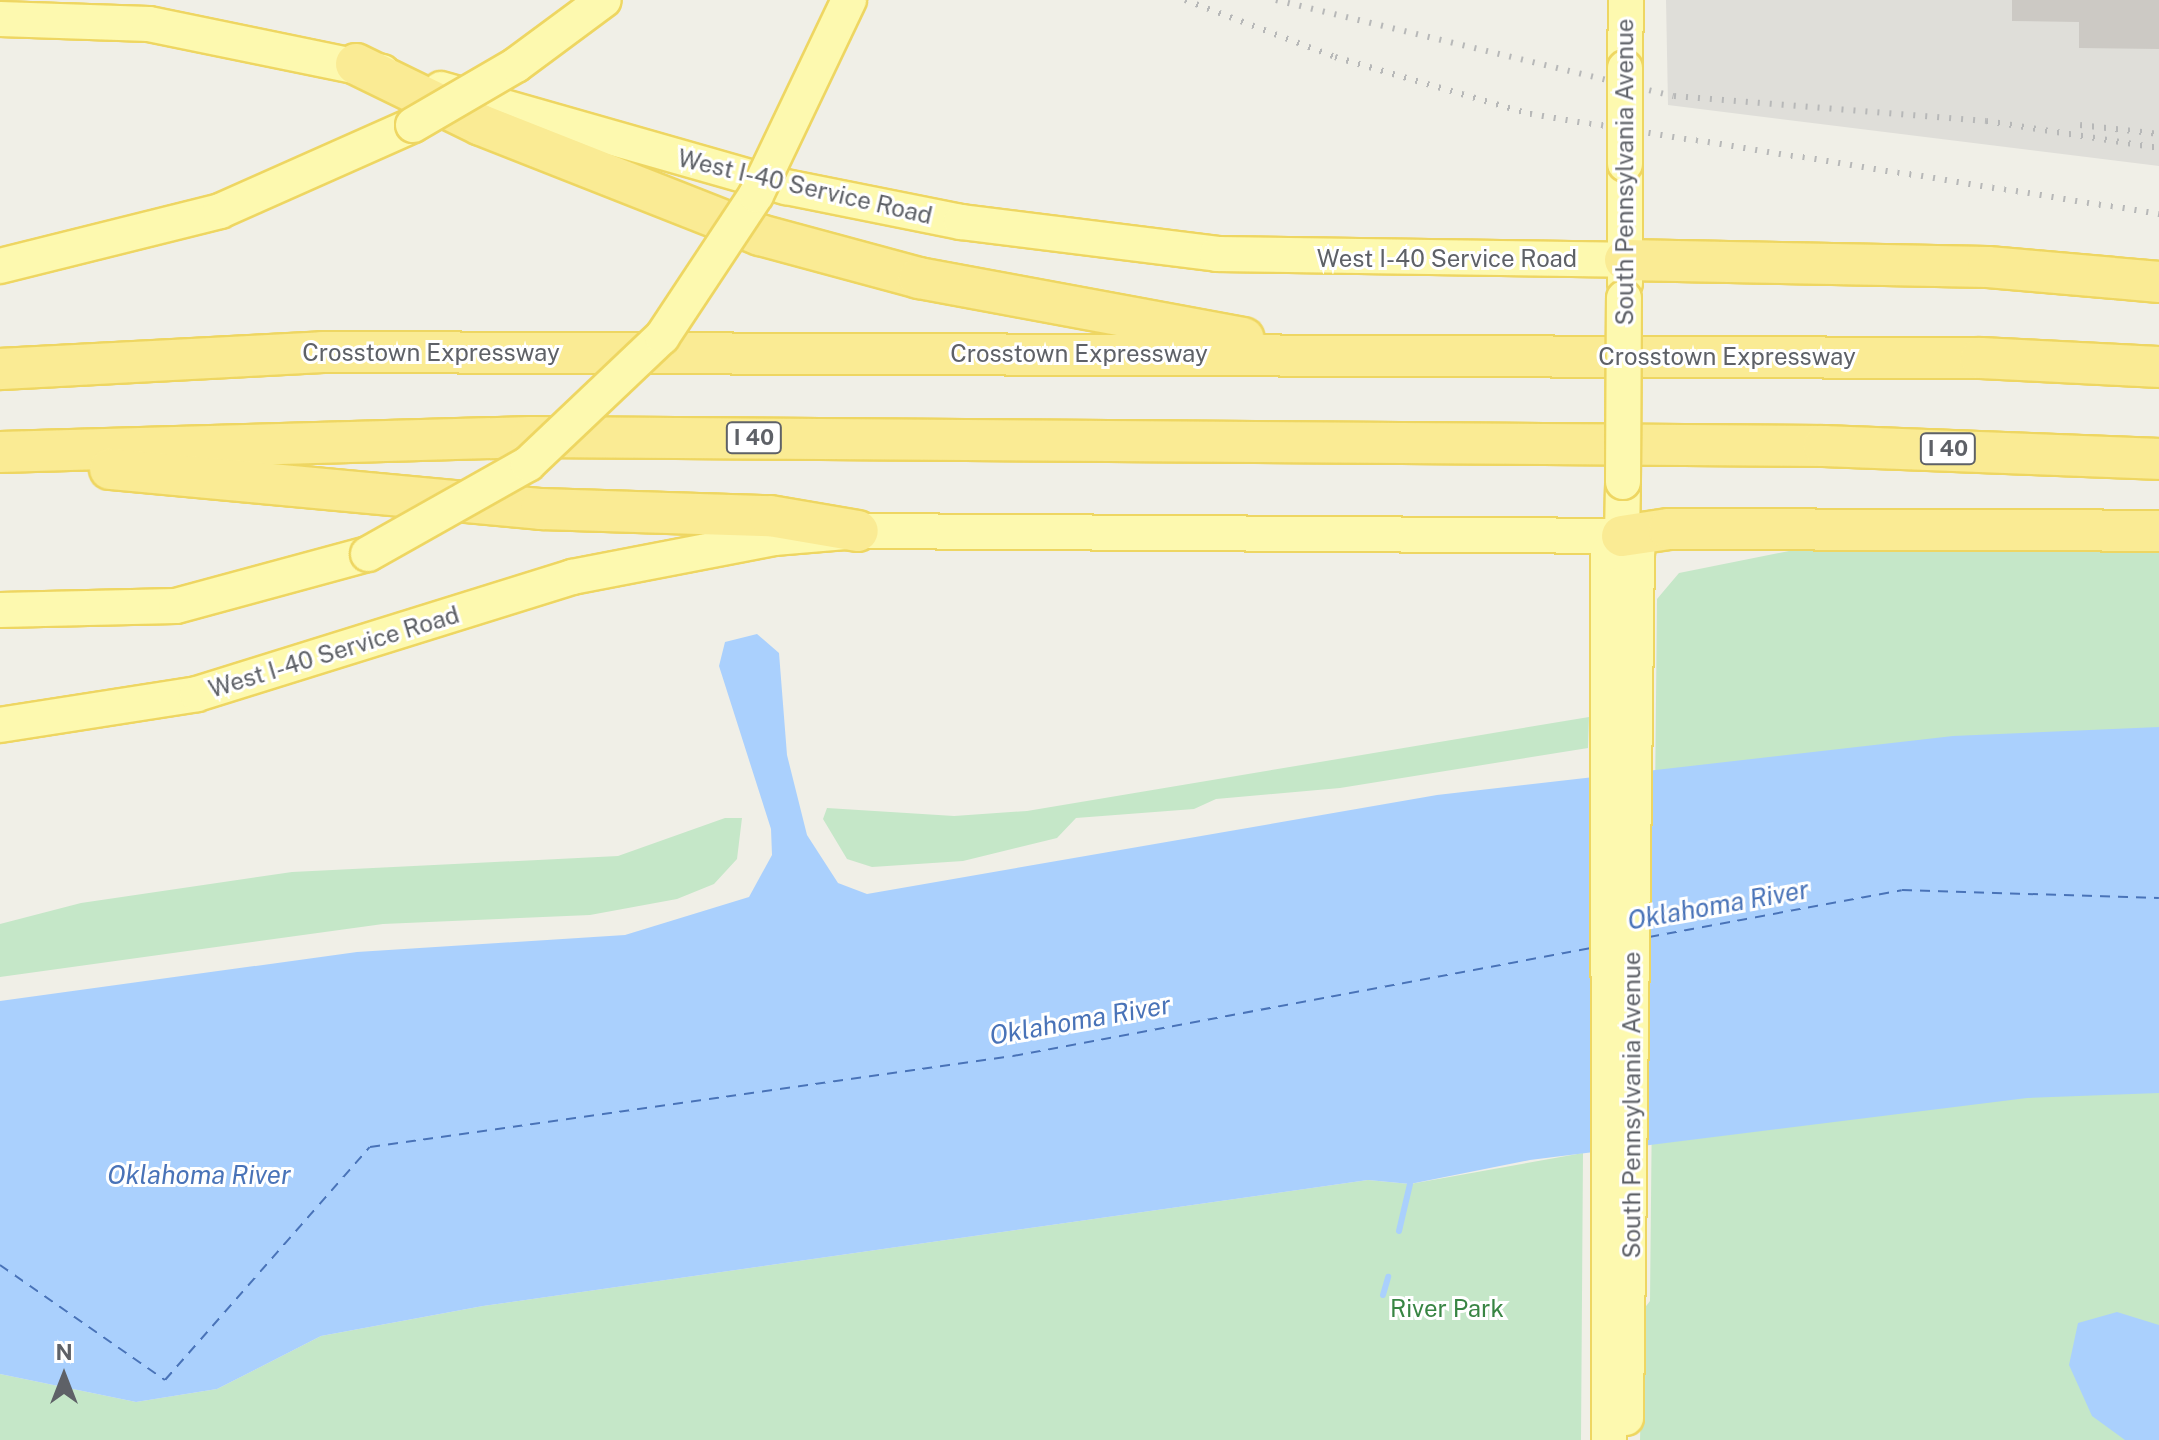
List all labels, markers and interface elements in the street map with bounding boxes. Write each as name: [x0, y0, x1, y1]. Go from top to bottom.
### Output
street label: South Pennsylvania Avenue: [1611, 19, 1639, 325]
street label: West I-40 Service Road: [675, 144, 935, 230]
street label: West I-40 Service Road: [1317, 245, 1577, 273]
street label: Crosstown Expressway: [302, 339, 560, 367]
street label: Crosstown Expressway: [950, 340, 1208, 368]
street label: Crosstown Expressway: [1598, 343, 1856, 371]
road number: I 40: [724, 420, 784, 456]
road number: I 40: [1918, 431, 1978, 467]
street label: West I-40 Service Road: [205, 600, 463, 704]
water label: Oklahoma River: [1625, 874, 1811, 936]
street label: South Pennsylvania Avenue: [1618, 952, 1646, 1258]
water label: Oklahoma River: [987, 989, 1173, 1051]
water label: Oklahoma River: [107, 1159, 291, 1191]
park label: River Park: [1390, 1295, 1504, 1323]
north arrow: [24, 1336, 104, 1416]
text: N: [55, 1339, 73, 1365]

